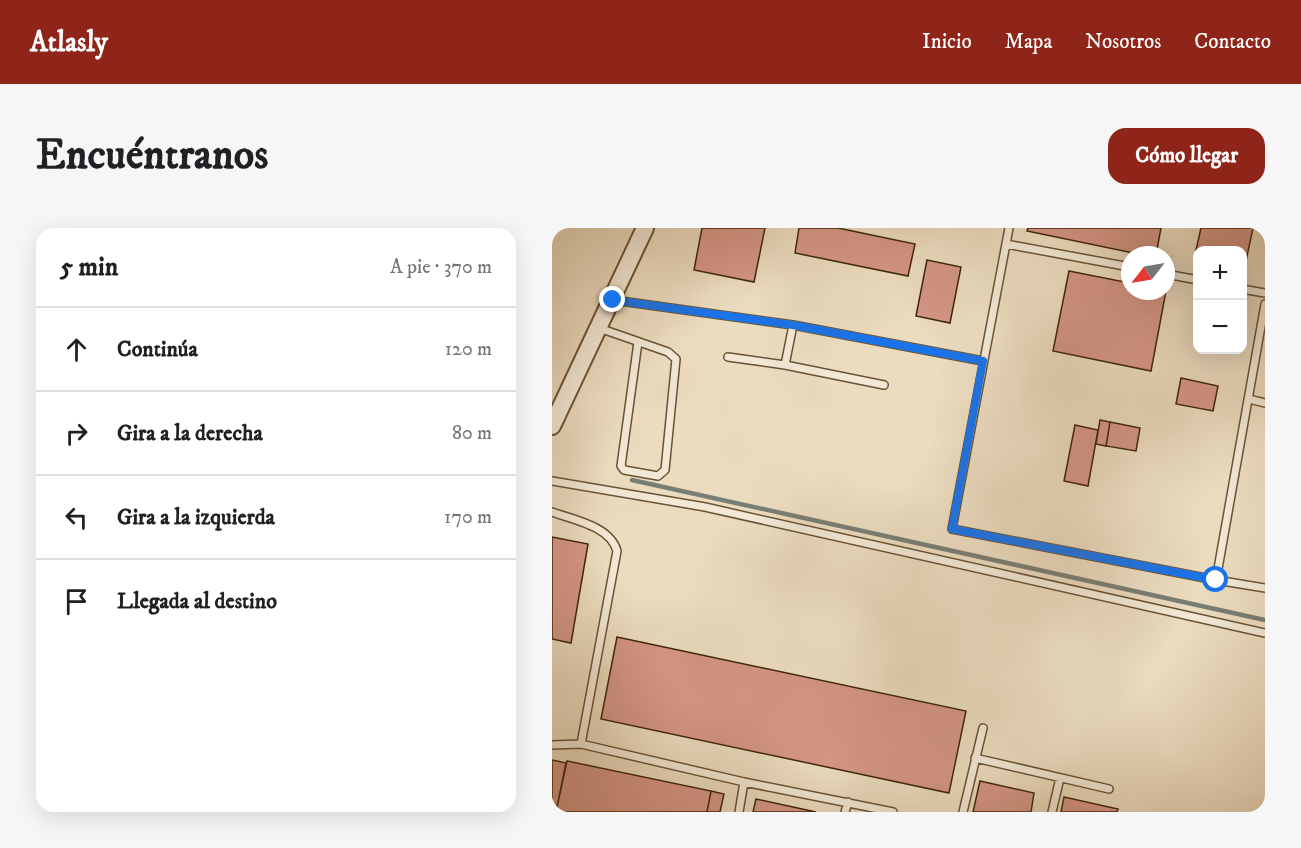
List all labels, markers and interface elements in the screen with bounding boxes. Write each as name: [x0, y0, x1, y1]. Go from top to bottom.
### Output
text: Atlasly: [30, 25, 108, 60]
text: Inicio: [922, 29, 972, 55]
text: Mapa: [1005, 29, 1052, 55]
text: Nosotros: [1085, 29, 1161, 55]
text: Contacto: [1194, 29, 1271, 55]
button: Cómo llegar: [1108, 128, 1265, 184]
text: Encuéntranos: [36, 130, 268, 182]
north arrow: [1121, 246, 1175, 300]
map controls: [1193, 246, 1247, 354]
button: +: [1193, 246, 1247, 300]
text: 5 min: [60, 251, 118, 284]
text: A pie · 370 m: [390, 255, 492, 280]
route end: [599, 286, 625, 312]
button: −: [1193, 300, 1247, 354]
icon: ahead: [60, 333, 93, 366]
text: Continúa: [117, 336, 198, 363]
text: 120 m: [445, 337, 492, 362]
icon: right: [60, 417, 93, 450]
text: Gira a la derecha: [117, 420, 263, 447]
text: 80 m: [452, 421, 492, 446]
icon: left: [60, 501, 93, 534]
text: Gira a la izquierda: [117, 504, 275, 531]
text: 170 m: [444, 505, 492, 530]
route start: [1202, 566, 1228, 592]
icon: arrive: [60, 585, 93, 618]
text: Llegada al destino: [117, 588, 277, 615]

